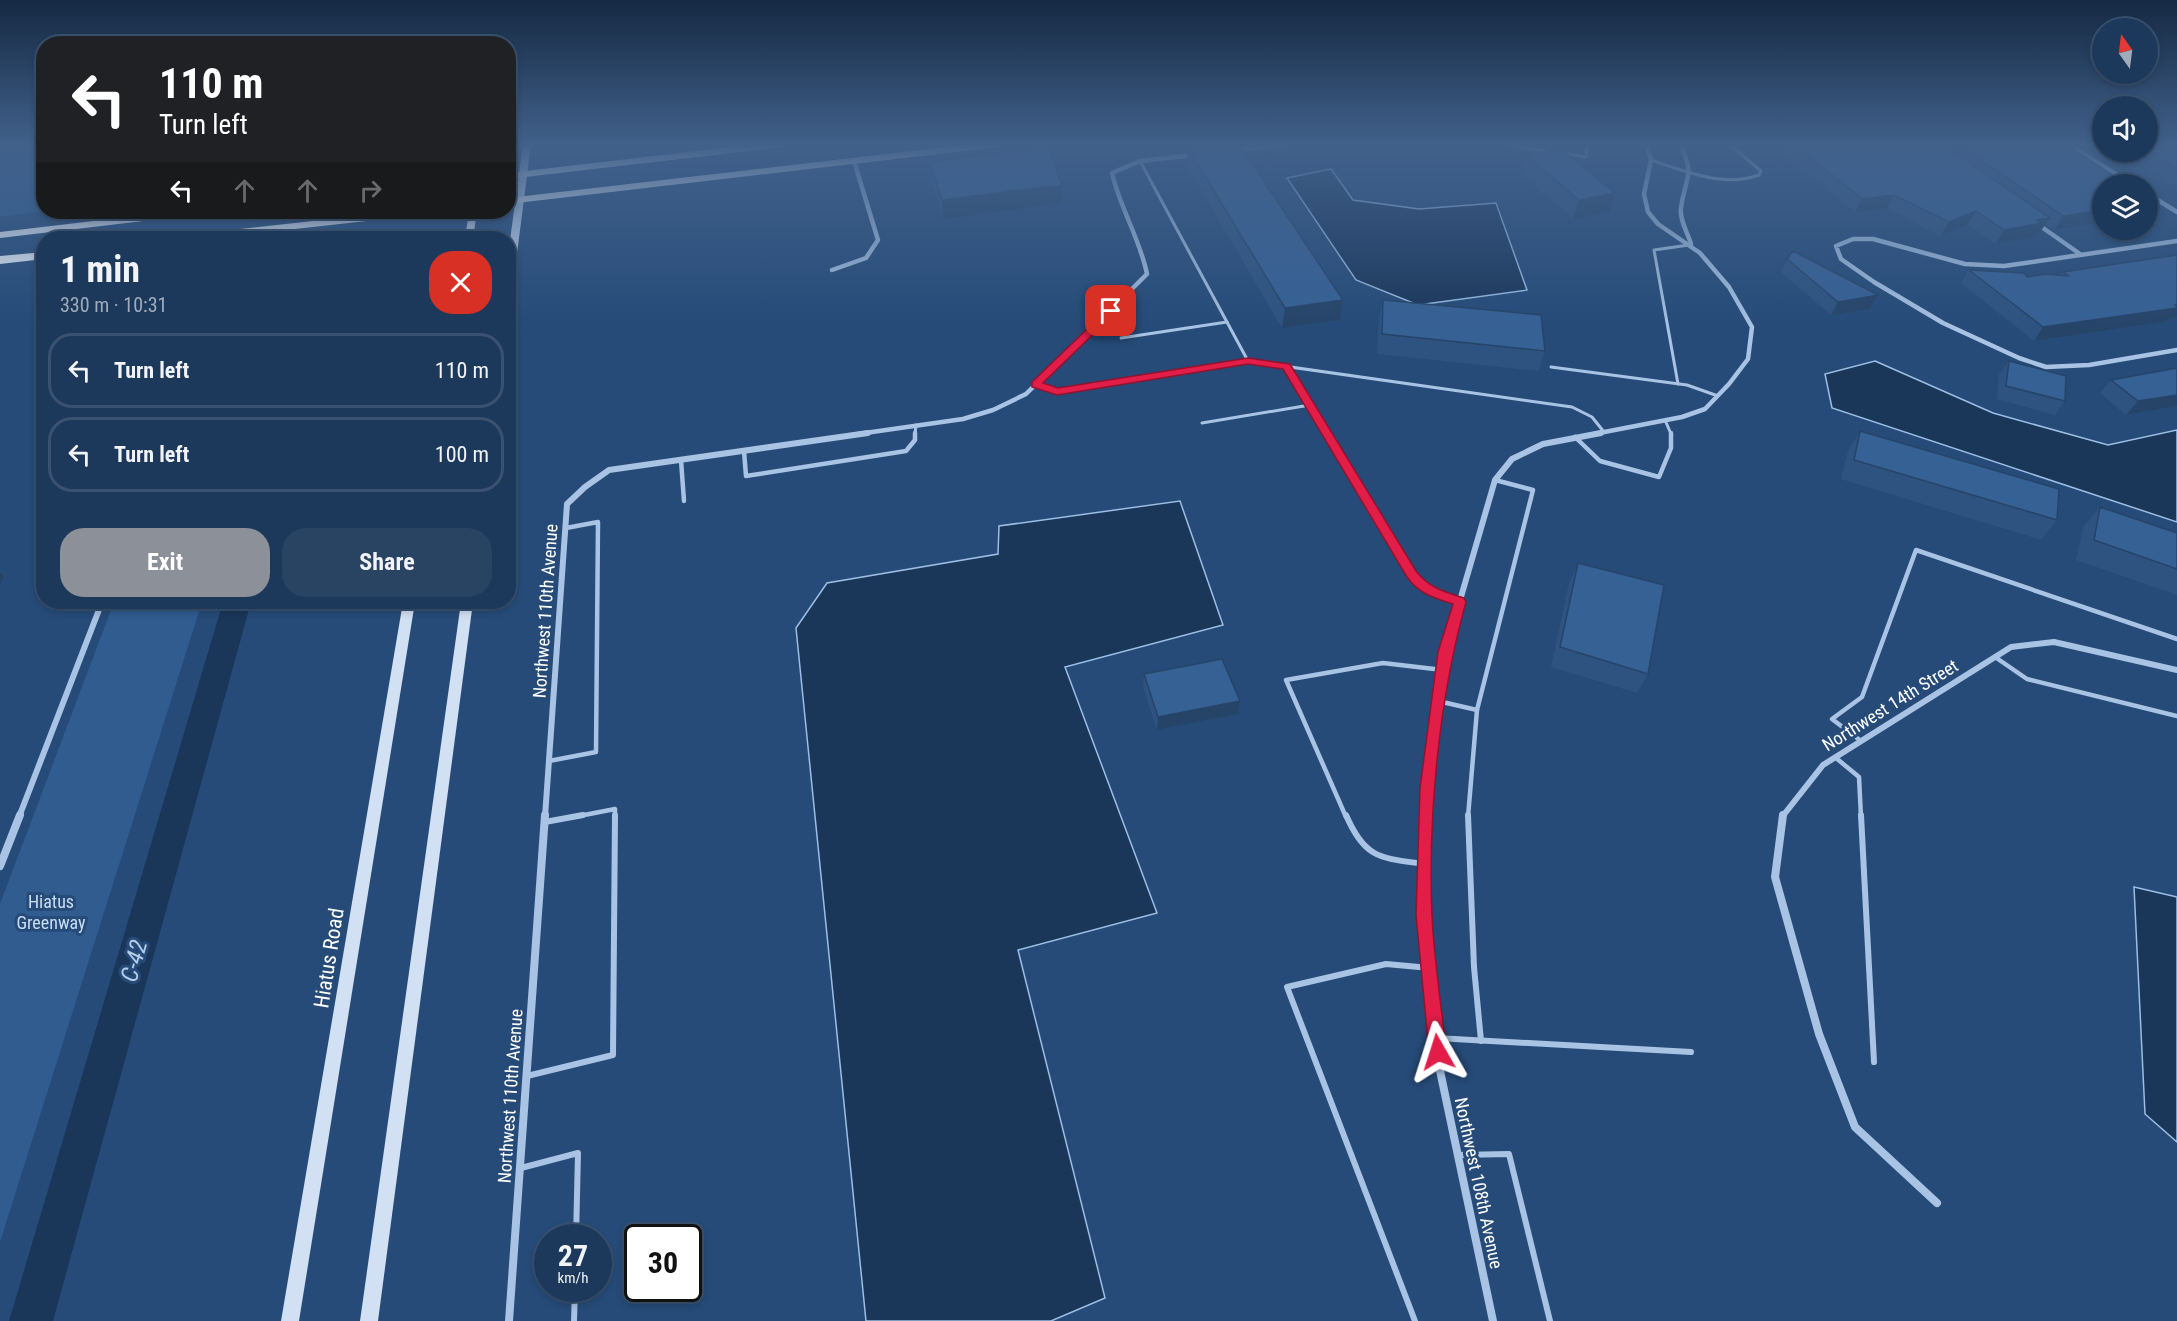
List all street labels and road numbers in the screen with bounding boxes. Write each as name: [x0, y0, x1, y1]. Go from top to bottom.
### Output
street label: Northwest 110th Avenue: [528, 523, 562, 699]
street label: Northwest 14th Street: [1818, 655, 1962, 755]
street label: Hiatus Road: [309, 906, 349, 1010]
street label: Northwest 110th Avenue: [493, 1008, 527, 1184]
street label: Northwest 108th Avenue: [1451, 1095, 1507, 1271]

